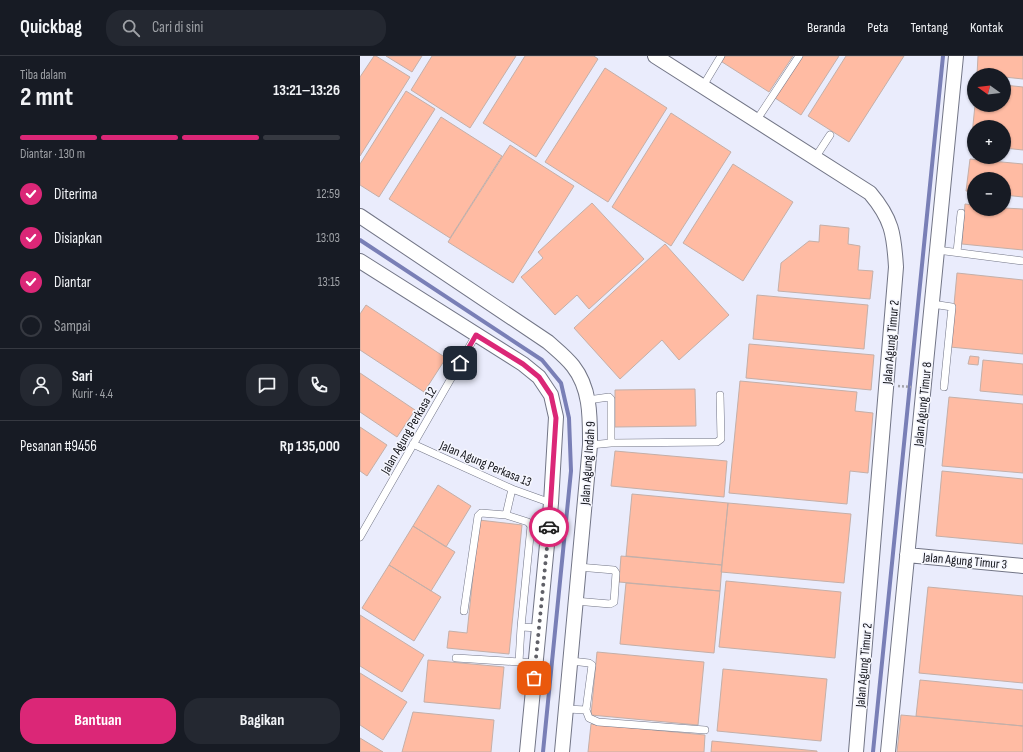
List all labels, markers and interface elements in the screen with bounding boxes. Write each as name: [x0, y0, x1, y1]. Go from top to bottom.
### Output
search box: [106, 10, 386, 46]
text: Quickbag: [20, 16, 82, 39]
icon: search: [120, 17, 142, 39]
text: Cari di sini: [152, 18, 203, 37]
text: Beranda: [807, 19, 845, 36]
text: Peta: [867, 19, 888, 36]
text: Tentang: [910, 19, 948, 36]
text: Kontak: [970, 19, 1003, 36]
text: Tiba dalam: [20, 67, 66, 83]
north arrow: [967, 68, 1011, 112]
map controls: [967, 68, 1011, 216]
text: 13:21–13:26: [273, 81, 340, 100]
text: 2 mnt: [20, 82, 73, 113]
button: +: [967, 120, 1011, 164]
text: Diantar · 130 m: [20, 146, 85, 162]
button: −: [967, 172, 1011, 216]
icon: check: [20, 183, 42, 205]
text: Diterima: [54, 185, 97, 204]
text: 12:59: [317, 186, 340, 202]
icon: check: [20, 227, 42, 249]
text: Disiapkan: [54, 229, 102, 248]
text: 13:03: [316, 230, 340, 246]
icon: check: [20, 271, 42, 293]
text: Diantar: [54, 273, 91, 292]
text: 13:15: [318, 274, 340, 290]
street label: Jalan Agung Timur 2: [879, 299, 903, 386]
text: Sampai: [54, 317, 91, 336]
pin: [443, 346, 477, 380]
icon: home: [449, 352, 471, 374]
street label: Jalan Agung Timur 8: [910, 361, 935, 448]
button: person: [20, 364, 62, 406]
button: chat: [246, 364, 288, 406]
button: phone: [298, 364, 340, 406]
text: Sari: [72, 367, 93, 386]
street label: Jalan Agung Perkasa 12: [377, 384, 440, 478]
text: Kurir · 4.4: [72, 386, 113, 402]
street label: Jalan Agung Indah 9: [577, 420, 599, 506]
text: Pesanan #9456: [20, 437, 97, 456]
text: Rp 135,000: [280, 437, 340, 456]
street label: Jalan Agung Perkasa 13: [436, 437, 534, 490]
courier: [529, 507, 569, 547]
icon: car: [538, 516, 560, 538]
street label: Jalan Agung Timur 3: [921, 549, 1008, 573]
street label: Jalan Agung Timur 2: [852, 622, 876, 709]
pin: [517, 661, 551, 695]
icon: bag: [523, 667, 545, 689]
button: Bantuan: [20, 698, 176, 744]
button: Bagikan: [184, 698, 340, 744]

